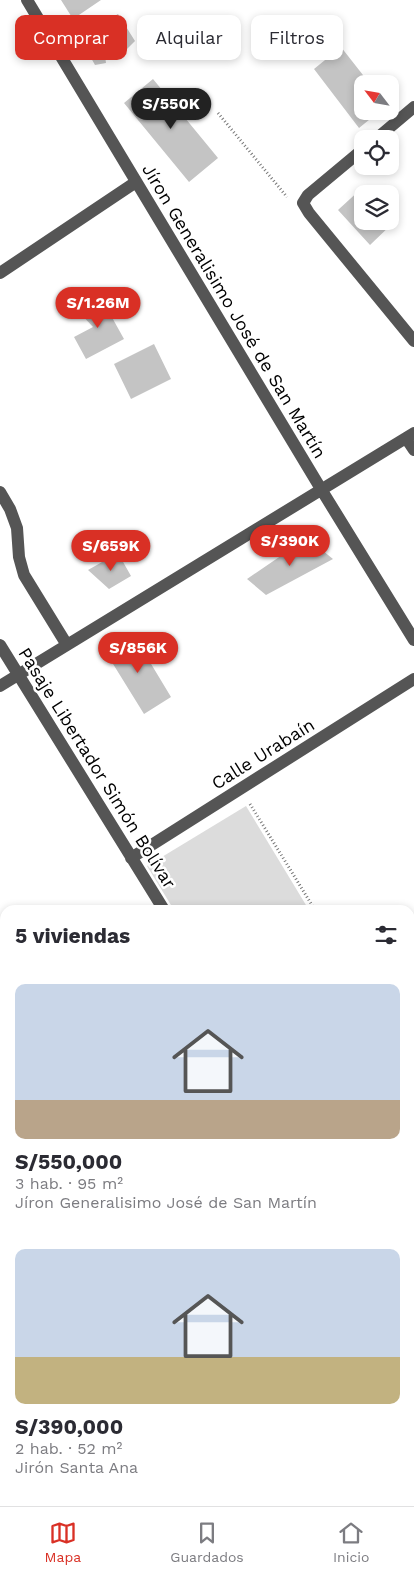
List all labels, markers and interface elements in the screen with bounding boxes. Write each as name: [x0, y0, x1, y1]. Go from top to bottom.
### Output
chip: Comprar: [15, 15, 127, 60]
chip: Alquilar: [137, 15, 241, 60]
chip: Filtros: [251, 15, 343, 60]
north arrow: [354, 75, 399, 120]
map controls: [354, 75, 399, 230]
pin: S/550K: [130, 88, 212, 130]
text: S/550K: [142, 94, 200, 113]
button: locate: [354, 130, 399, 175]
street label: Jíron Generalisimo José de San Martín: [138, 160, 331, 462]
button: layers: [354, 185, 399, 230]
pin: S/1.26M: [52, 286, 144, 329]
text: S/1.26M: [66, 293, 130, 312]
pin: S/390K: [249, 524, 331, 567]
pin: S/659K: [70, 530, 152, 572]
text: S/390K: [261, 531, 319, 550]
text: S/659K: [82, 536, 140, 555]
pin: S/856K: [97, 632, 179, 674]
text: S/856K: [109, 638, 167, 657]
street label: Pasaje Libertador Simón Bolívar: [14, 643, 181, 892]
street label: Calle Urabaín: [207, 714, 318, 794]
icon: filters: [372, 921, 400, 949]
text: 5 viviendas: [15, 923, 130, 948]
icon: home: [163, 1016, 253, 1106]
text: S/550,000: [15, 1149, 122, 1174]
text: 3 hab. · 95 m²: [15, 1174, 123, 1193]
text: Jíron Generalisimo José de San Martín: [15, 1193, 317, 1212]
icon: home: [163, 1281, 253, 1371]
text: S/390,000: [15, 1414, 123, 1439]
text: 2 hab. · 52 m²: [15, 1439, 122, 1458]
text: Jirón Santa Ana: [15, 1458, 138, 1477]
tab: Mapa: [45, 1519, 81, 1565]
tab: Guardados: [170, 1519, 244, 1565]
tab: Inicio: [333, 1519, 369, 1565]

